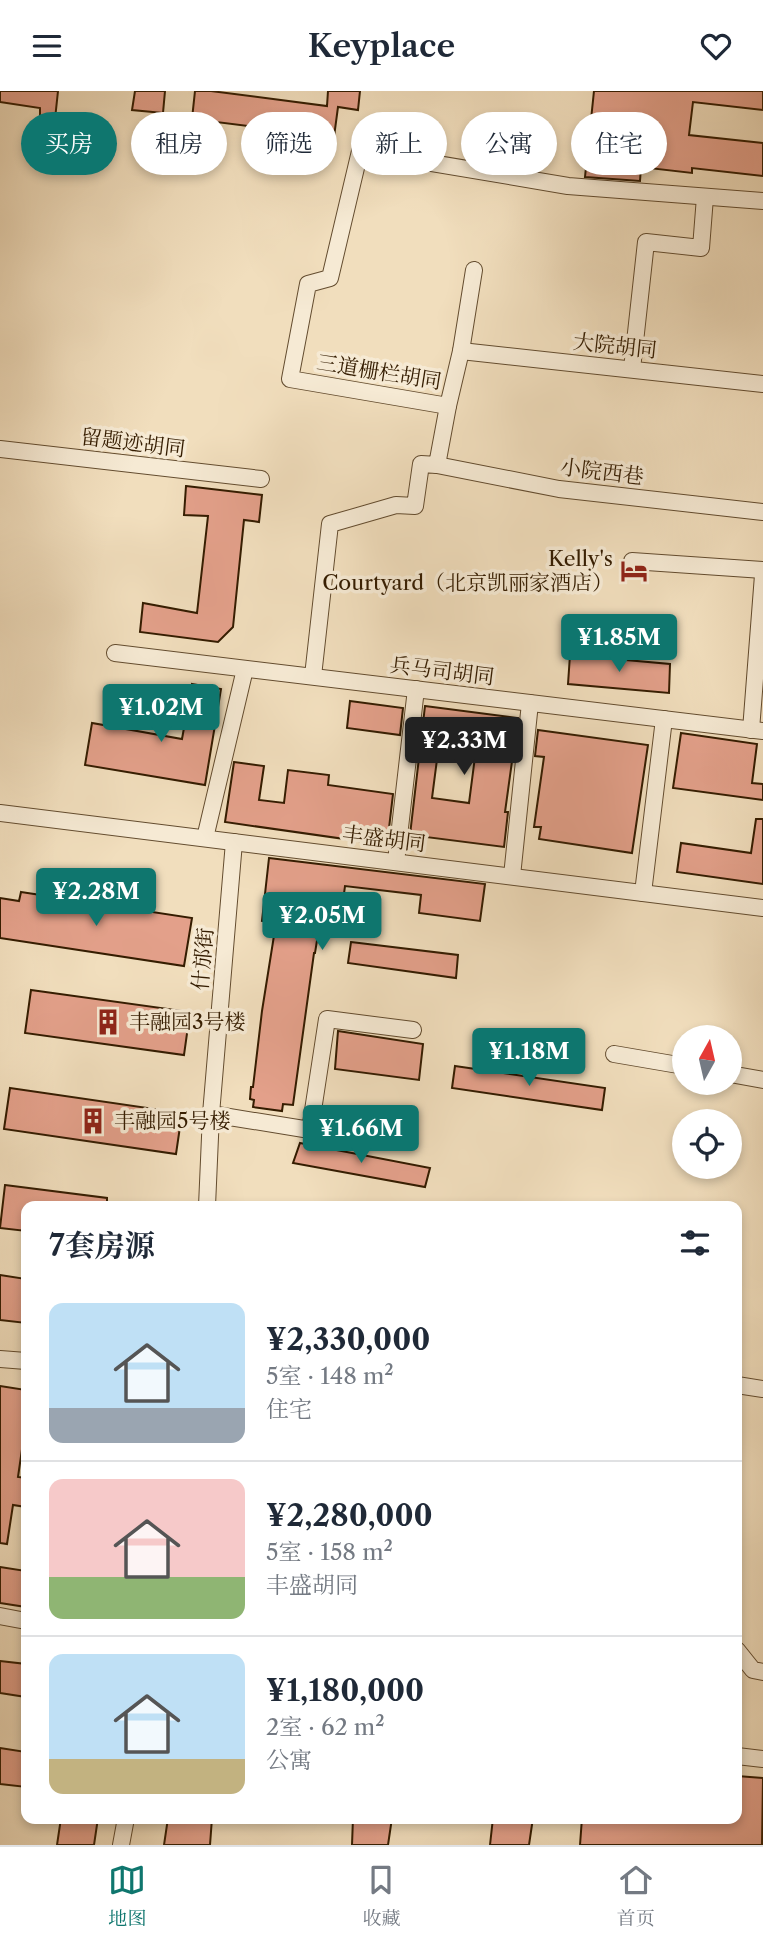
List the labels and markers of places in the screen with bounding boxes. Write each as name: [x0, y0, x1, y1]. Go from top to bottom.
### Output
place label: Kelly's Courtyard（北京凯丽家酒店）: [322, 546, 613, 595]
hotel icon: Kelly's Courtyard（北京凯丽家酒店）: [619, 556, 649, 586]
pin: ¥1.85M: [562, 615, 676, 674]
pin: ¥1.02M: [104, 685, 218, 744]
pin: ¥2.33M: [407, 717, 521, 777]
pin: ¥2.28M: [39, 869, 153, 928]
pin: ¥2.05M: [265, 893, 379, 952]
building icon: 丰融园3号楼: [93, 1007, 123, 1037]
place label: 丰融园3号楼: [129, 1009, 246, 1034]
pin: ¥1.18M: [472, 1028, 586, 1088]
pin: ¥1.66M: [304, 1105, 418, 1165]
building icon: 丰融园5号楼: [78, 1106, 108, 1136]
place label: 丰融园5号楼: [114, 1108, 230, 1133]

